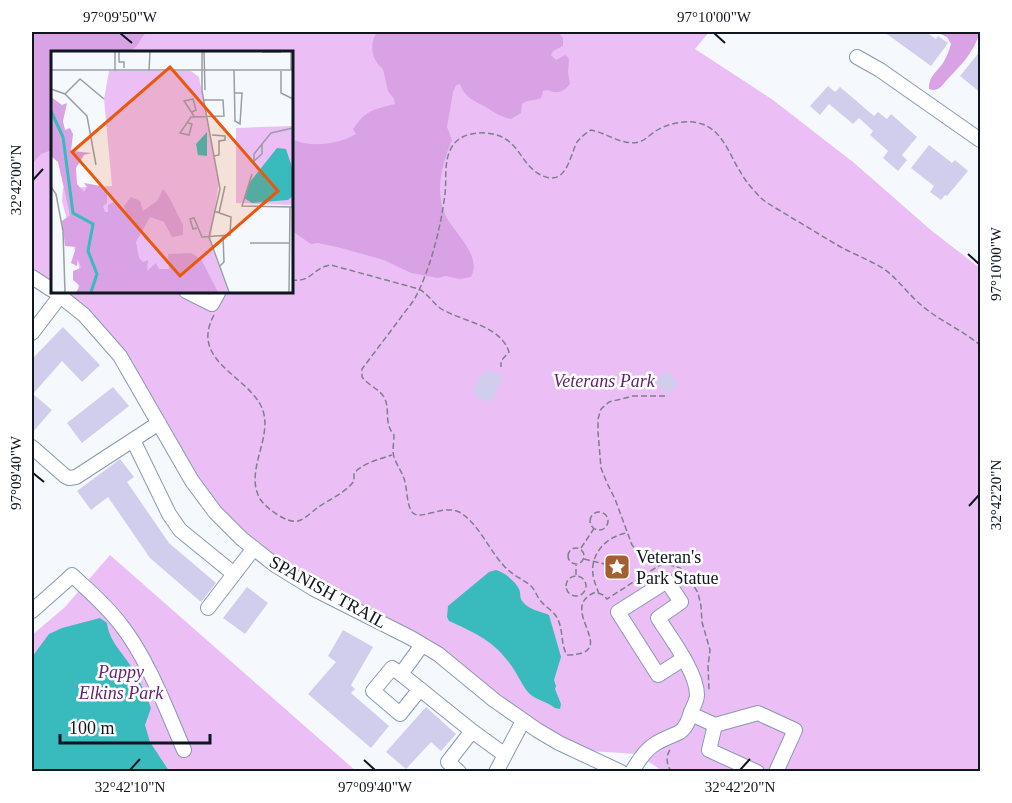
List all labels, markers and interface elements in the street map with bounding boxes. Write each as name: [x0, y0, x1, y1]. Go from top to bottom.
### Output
text: 97°09'50"W: [83, 9, 158, 25]
text: 97°10'00"W: [677, 9, 752, 25]
inset map: [51, 51, 292, 292]
text: 32°42'00"N: [8, 145, 24, 215]
text: 97°10'00"W: [988, 226, 1004, 301]
park label: Veterans Park: [553, 371, 656, 391]
text: 97°09'40"W: [8, 435, 24, 510]
text: 32°42'20"N: [988, 460, 1004, 530]
place label: Veteran's Park Statue: [636, 547, 719, 588]
street label: SPANISH TRAIL: [266, 552, 390, 632]
place icon: Veteran's Park Statue: [602, 552, 632, 582]
park label: Pappy Elkins Park: [78, 662, 164, 703]
scale bar: [60, 707, 210, 745]
text: 100 m: [69, 718, 115, 738]
text: 32°42'10"N: [95, 779, 165, 795]
text: 97°09'40"W: [338, 779, 413, 795]
text: 32°42'20"N: [705, 779, 775, 795]

